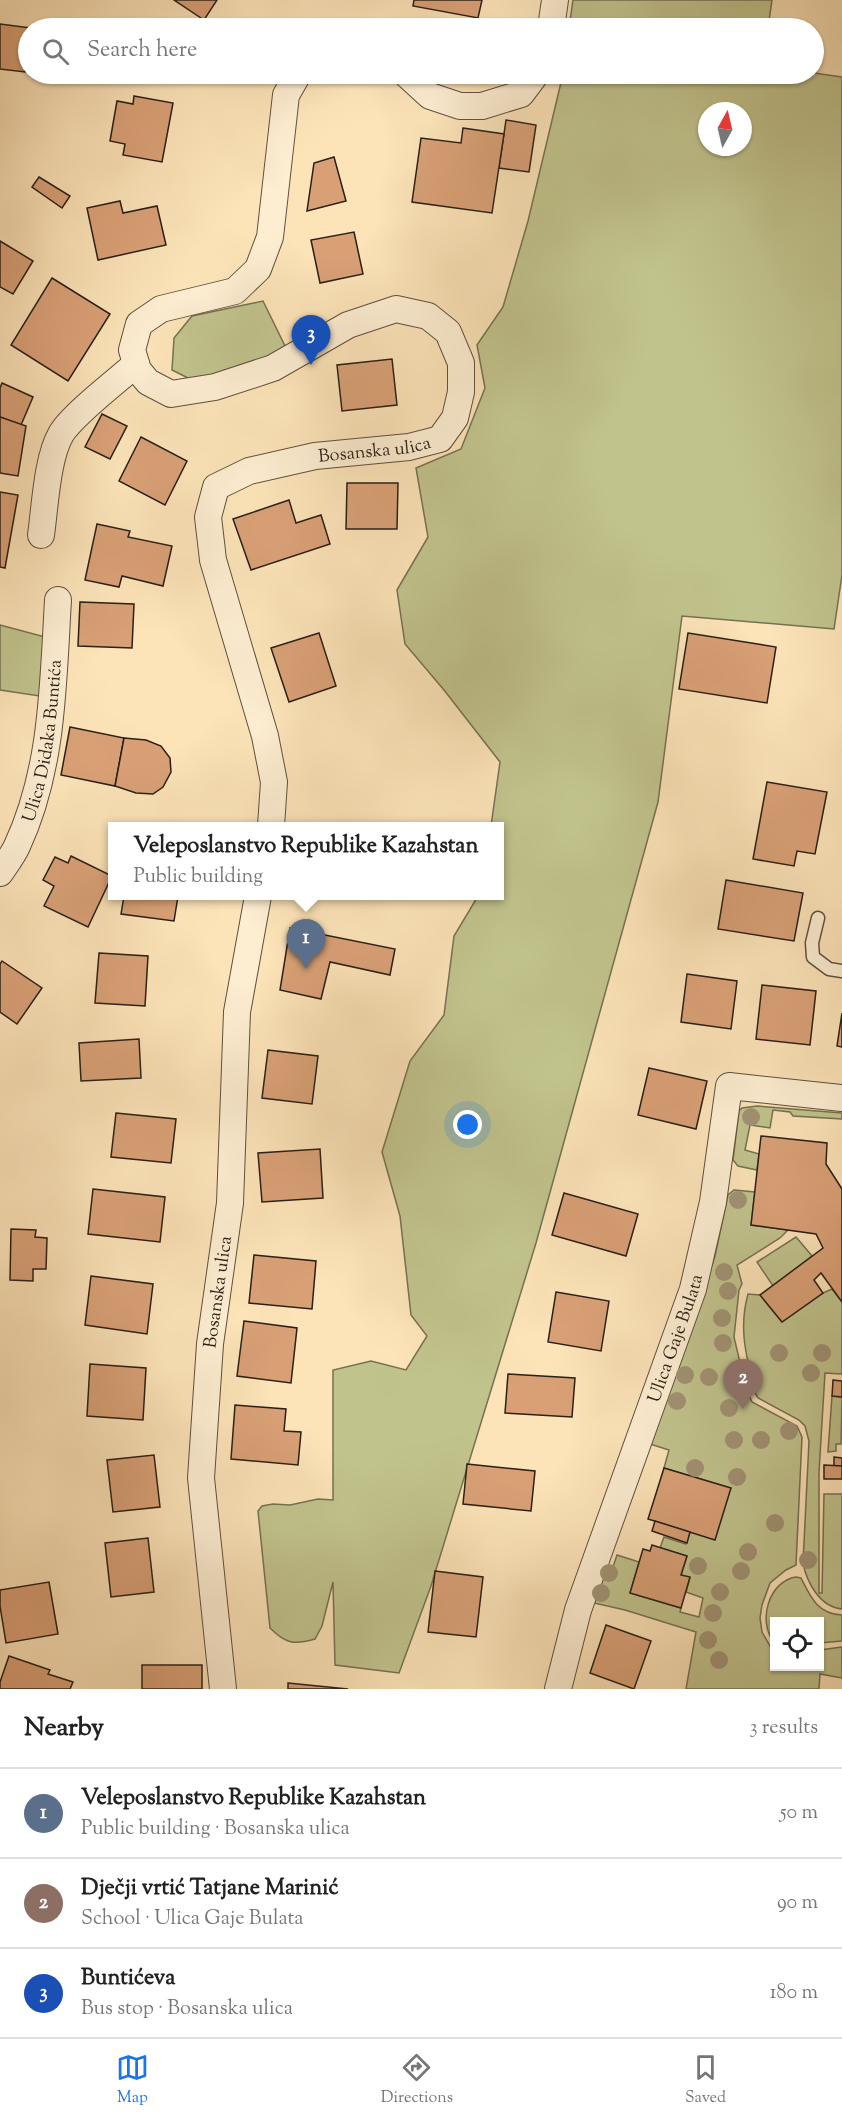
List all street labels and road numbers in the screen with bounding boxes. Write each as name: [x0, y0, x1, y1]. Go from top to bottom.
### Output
street label: Bosanska ulica: [317, 431, 434, 471]
street label: Ulica Didaka Buntića: [17, 659, 70, 826]
street label: Bosanska ulica: [199, 1234, 240, 1350]
street label: Ulica Gaje Bulata: [642, 1272, 711, 1407]

